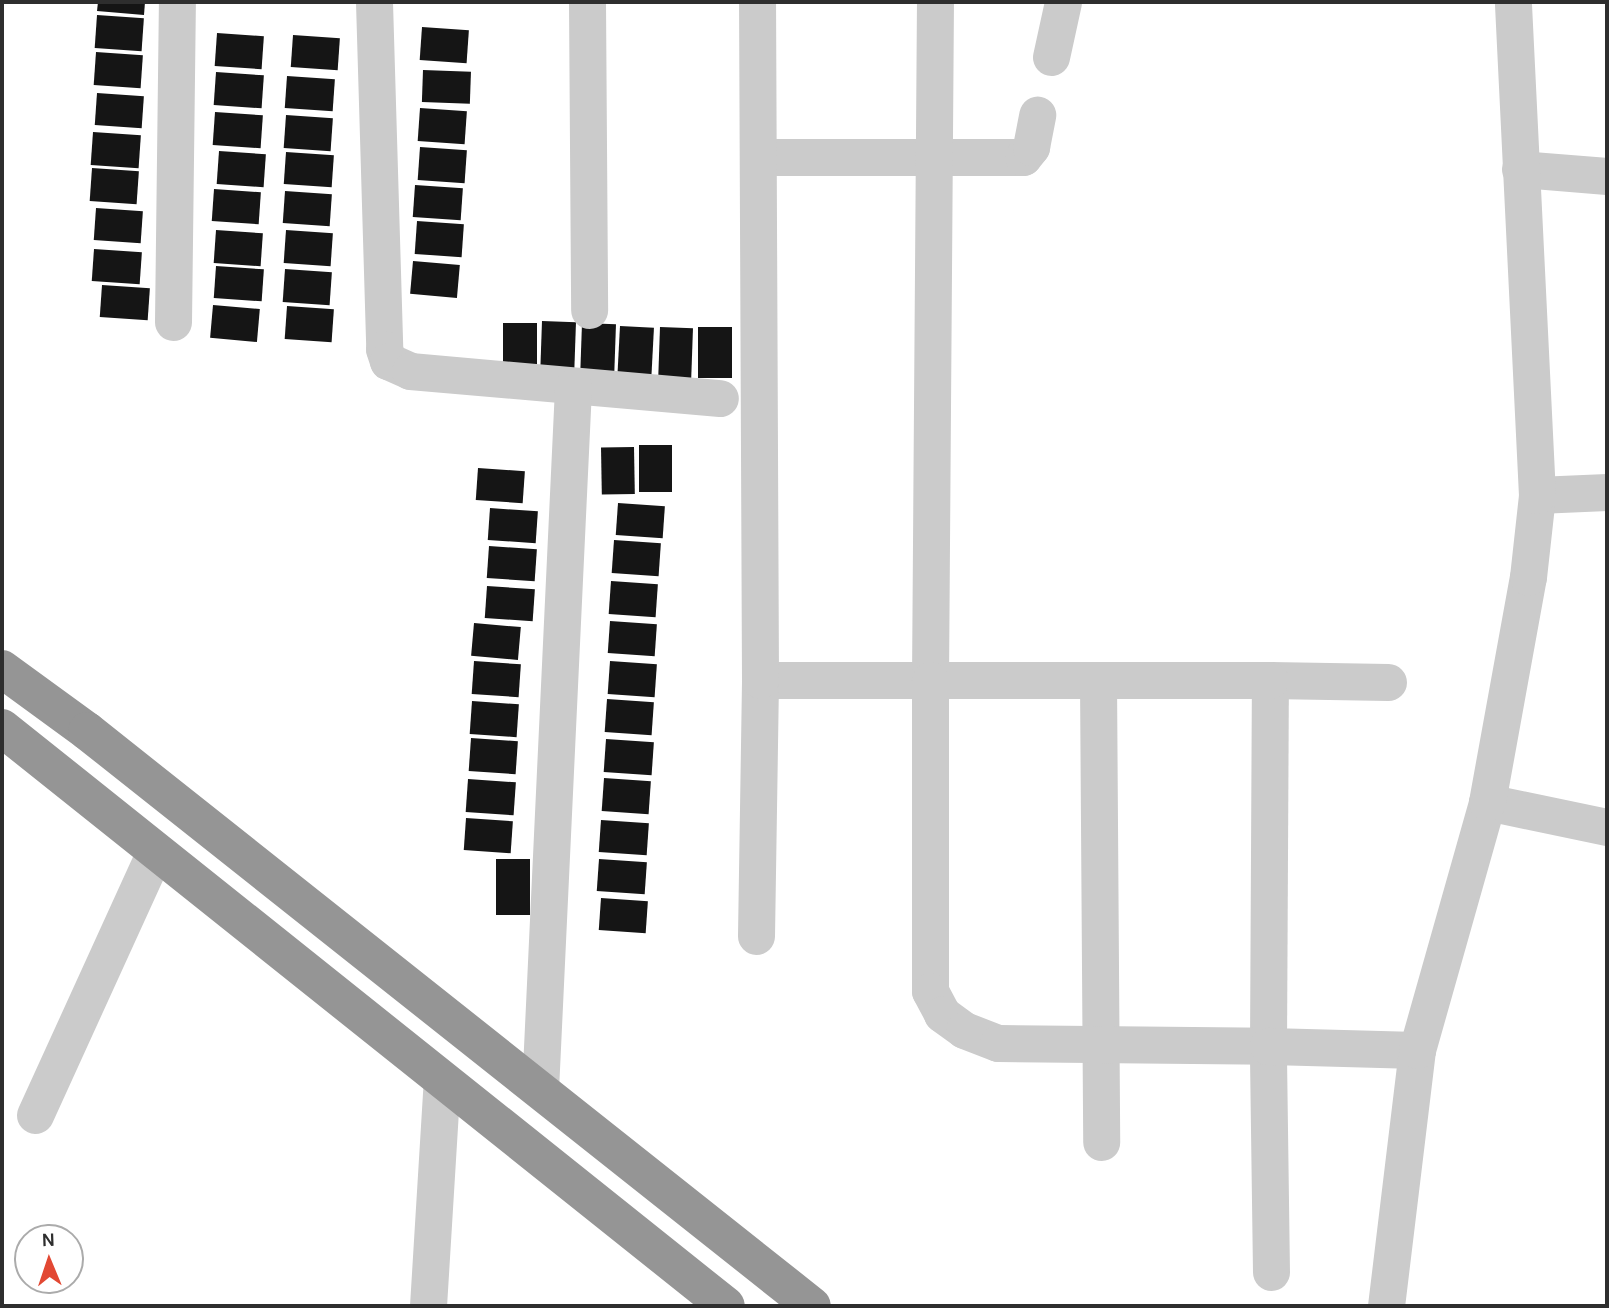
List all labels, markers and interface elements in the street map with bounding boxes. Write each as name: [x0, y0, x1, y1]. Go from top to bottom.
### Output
north arrow: [14, 1224, 84, 1294]
text: N: [41, 1229, 56, 1251]

